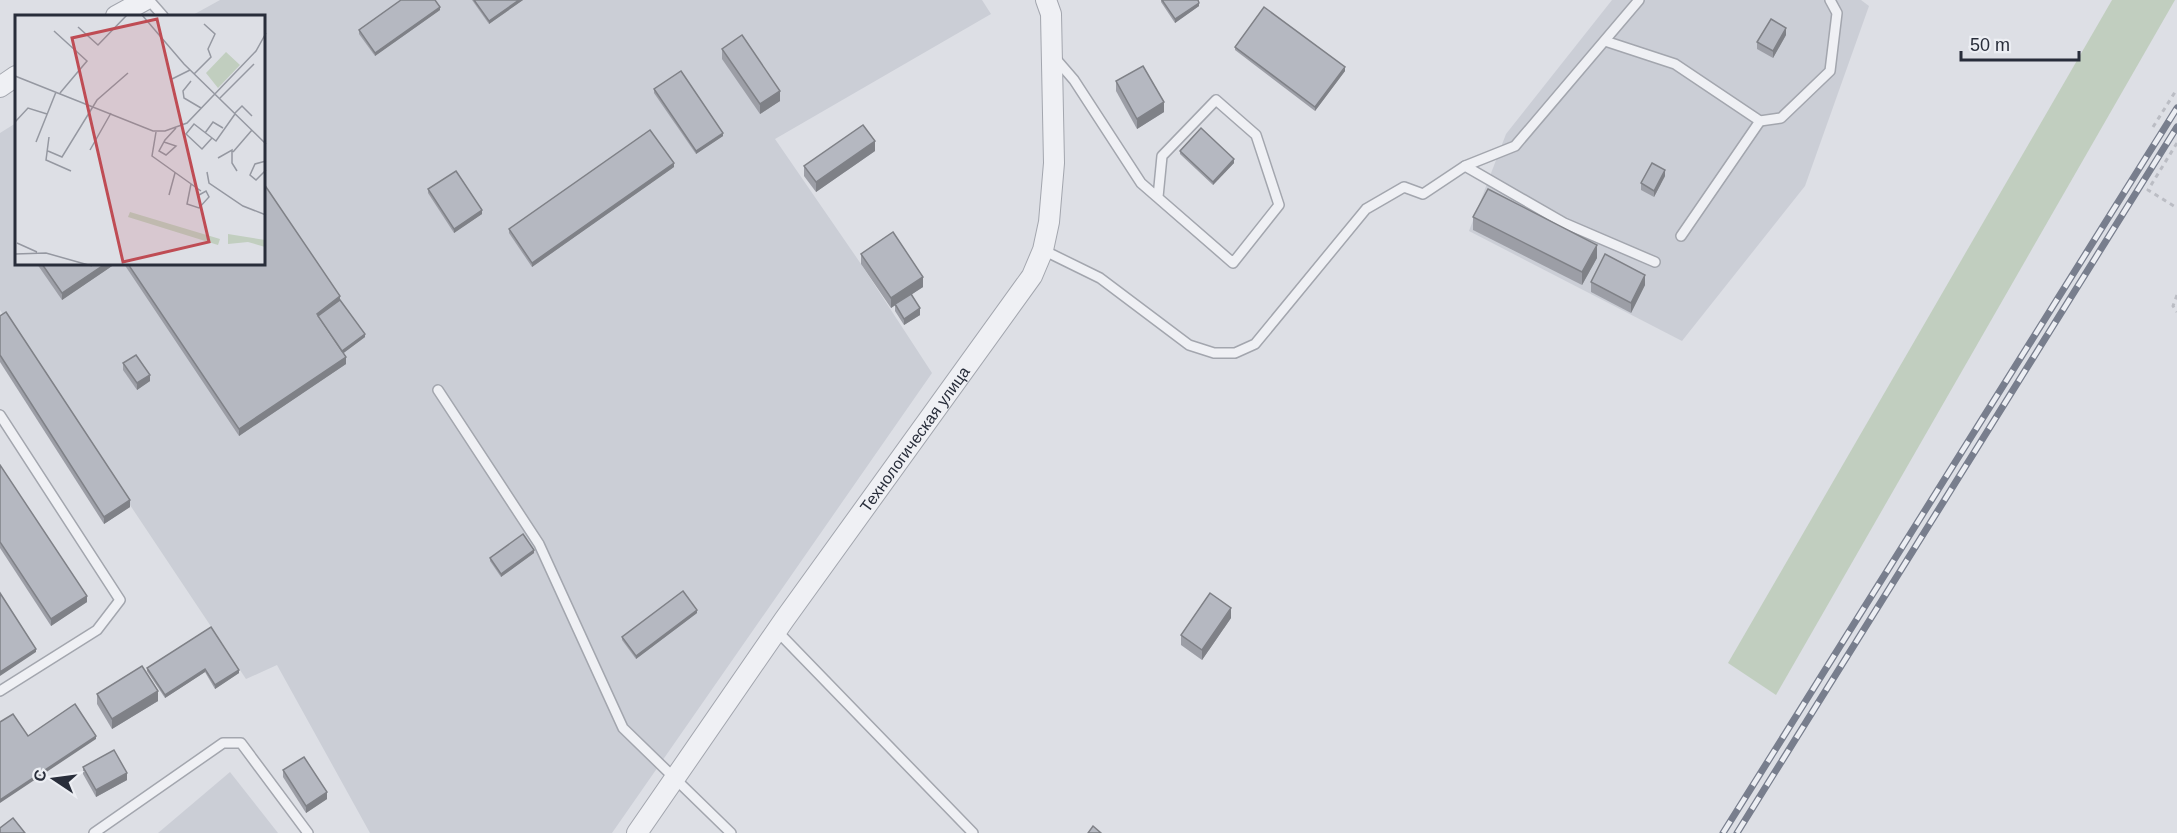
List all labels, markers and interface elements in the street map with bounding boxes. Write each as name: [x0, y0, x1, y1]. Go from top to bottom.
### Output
inset map: [15, 15, 266, 266]
scale bar: [1961, 24, 2080, 62]
text: 50 m: [1970, 35, 2010, 55]
street label: Технологическая улица: [857, 363, 973, 515]
north arrow: [24, 749, 84, 809]
text: С: [30, 768, 50, 783]

